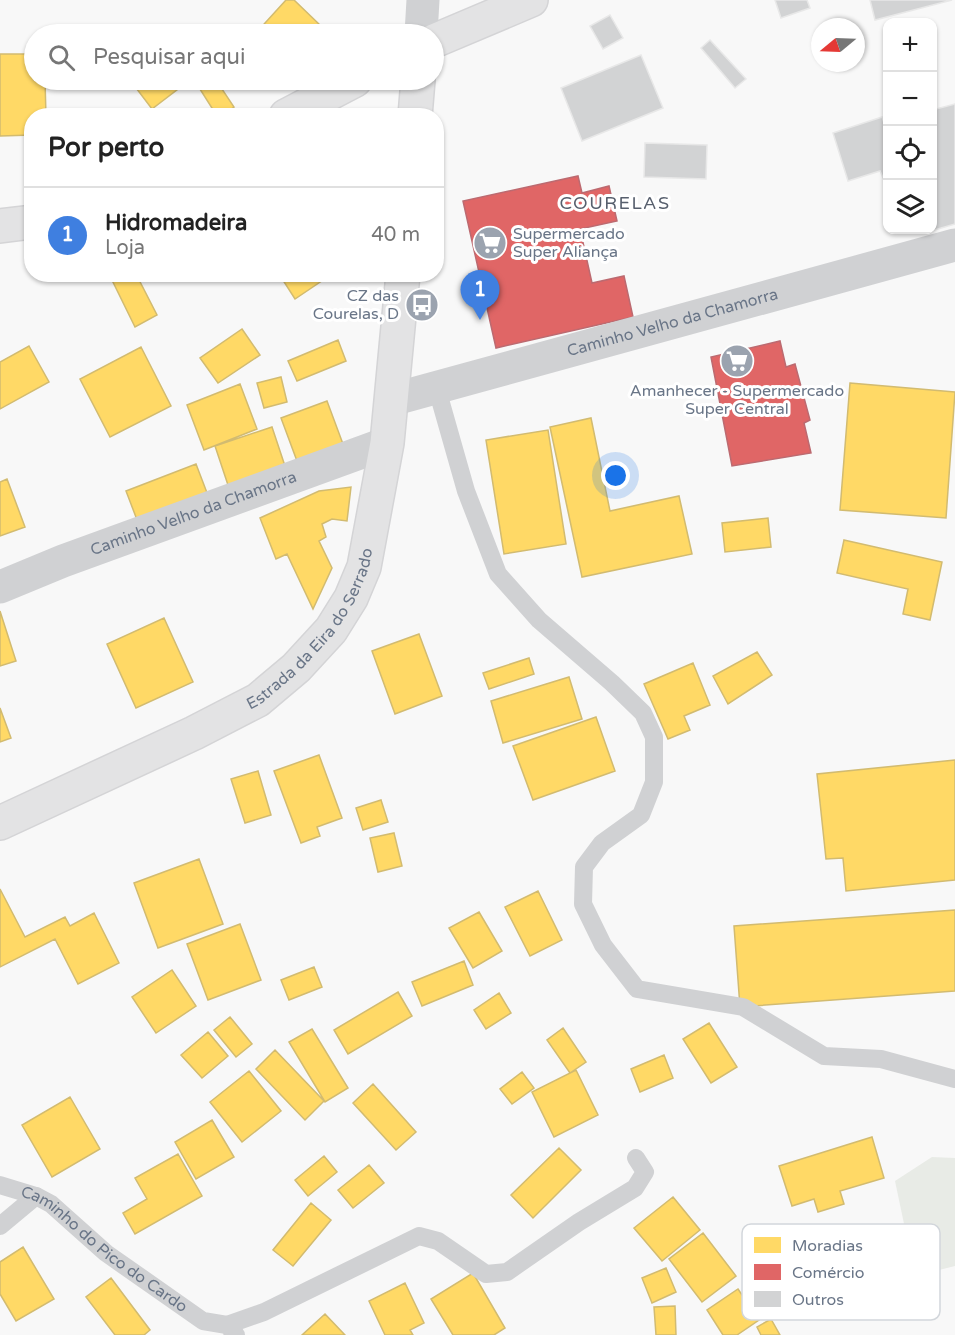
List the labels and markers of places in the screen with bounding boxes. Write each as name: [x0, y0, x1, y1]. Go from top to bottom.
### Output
place label: Supermercado Super Aliança: [513, 224, 625, 262]
supermarket icon: Supermercado Super Aliança: [472, 225, 508, 261]
pin: 1: [460, 270, 500, 320]
place label: CZ das Courelas, D: [313, 286, 399, 324]
bus stop icon: CZ das Courelas, D: [404, 287, 440, 323]
supermarket icon: Amanhecer - Supermercado Super Central: [719, 343, 755, 379]
place label: Amanhecer - Supermercado Super Central: [630, 381, 844, 419]

